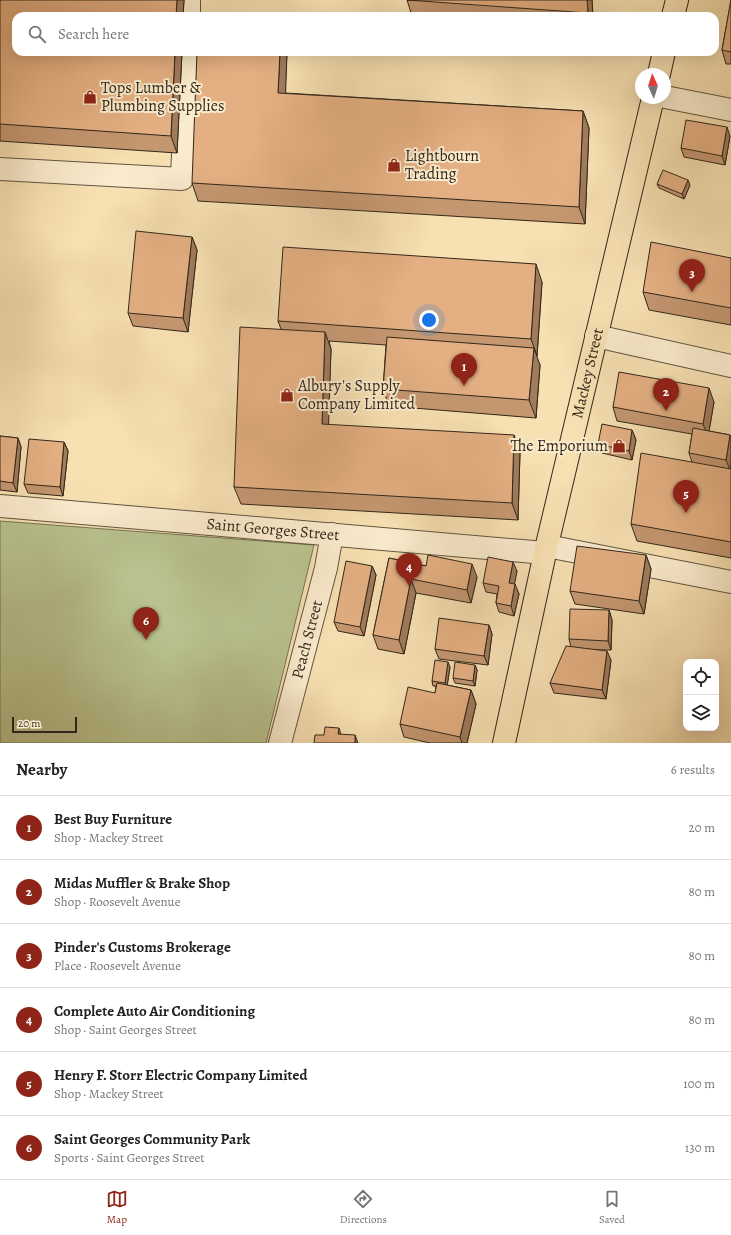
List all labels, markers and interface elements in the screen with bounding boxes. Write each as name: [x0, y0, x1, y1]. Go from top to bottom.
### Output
search box: [12, 12, 719, 56]
icon: search: [26, 23, 48, 45]
text: Search here: [58, 24, 129, 44]
north arrow: [635, 68, 671, 104]
place label: Tops Lumber & Plumbing Supplies: [101, 77, 224, 117]
shop icon: Tops Lumber & Plumbing Supplies: [82, 89, 98, 105]
place label: Lightbourn Trading: [405, 145, 479, 185]
shop icon: Lightbourn Trading: [386, 157, 402, 173]
pin: 3: [679, 259, 705, 292]
your location: [419, 310, 439, 330]
street label: Mackey Street: [566, 326, 609, 421]
pin: 1: [451, 353, 477, 386]
place label: Albury's Supply Company Limited: [297, 375, 416, 415]
pin: 2: [653, 378, 679, 411]
shop icon: Albury's Supply Company Limited: [279, 387, 295, 403]
place label: The Emporium: [511, 435, 608, 457]
shop icon: The Emporium: [611, 438, 627, 454]
pin: 5: [673, 480, 699, 513]
street label: Saint Georges Street: [206, 513, 340, 546]
pin: 4: [396, 553, 422, 586]
street label: Peach Street: [286, 598, 328, 681]
pin: 6: [133, 607, 159, 640]
map controls: [683, 659, 719, 731]
button: locate: [683, 659, 719, 695]
button: layers: [683, 695, 719, 731]
scale bar: [12, 715, 77, 734]
text: 20 m: [18, 716, 40, 731]
text: Nearby: [16, 758, 67, 781]
text: 6 results: [671, 761, 715, 778]
text: Best Buy Furniture: [54, 809, 172, 829]
text: 1: [27, 819, 31, 836]
text: 20 m: [689, 819, 715, 836]
text: Shop · Mackey Street: [54, 829, 164, 846]
text: Midas Muffler & Brake Shop: [54, 873, 230, 893]
text: 2: [26, 883, 32, 900]
text: 80 m: [688, 883, 715, 900]
text: Shop · Roosevelt Avenue: [54, 893, 180, 910]
text: Pinder's Customs Brokerage: [54, 937, 231, 957]
text: 3: [26, 947, 32, 964]
text: 80 m: [688, 947, 715, 964]
text: Place · Roosevelt Avenue: [54, 957, 181, 974]
text: Complete Auto Air Conditioning: [54, 1001, 255, 1021]
text: 4: [26, 1011, 32, 1028]
text: 80 m: [688, 1011, 715, 1028]
text: Shop · Saint Georges Street: [54, 1021, 197, 1038]
text: Henry F. Storr Electric Company Limited: [54, 1065, 308, 1085]
text: 5: [26, 1075, 32, 1092]
text: 100 m: [683, 1075, 715, 1092]
text: Shop · Mackey Street: [54, 1085, 164, 1102]
text: Saint Georges Community Park: [54, 1129, 250, 1149]
text: 6: [26, 1139, 32, 1156]
text: 130 m: [685, 1139, 715, 1156]
text: Sports · Saint Georges Street: [54, 1149, 205, 1166]
tab: Map: [106, 1188, 128, 1227]
tab: Directions: [340, 1188, 387, 1227]
tab: Saved: [599, 1188, 625, 1227]

